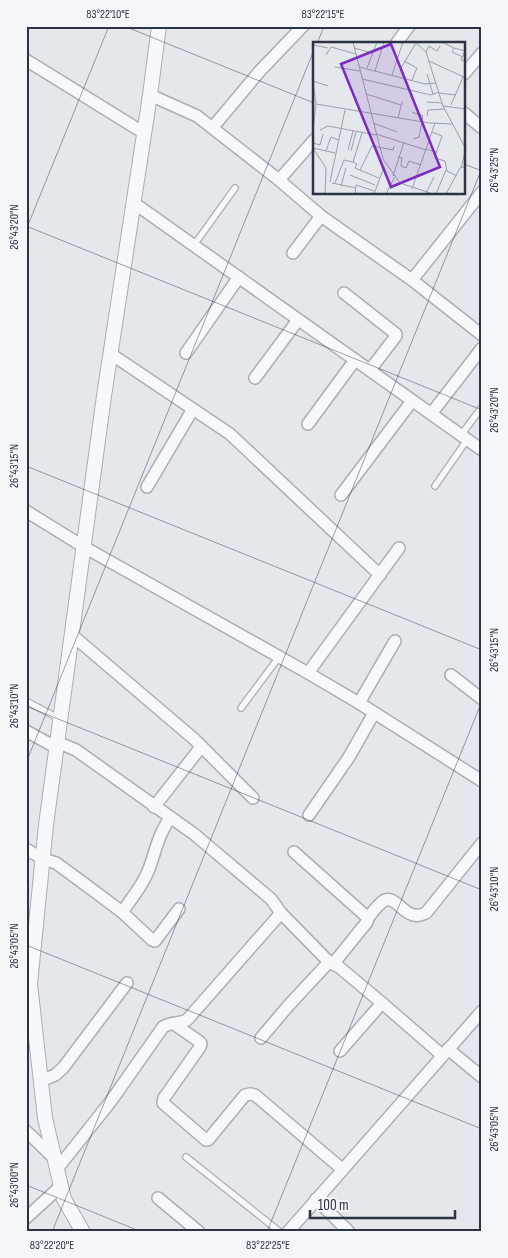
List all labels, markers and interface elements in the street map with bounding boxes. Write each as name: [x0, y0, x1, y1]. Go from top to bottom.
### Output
text: 83°22'10"E: [86, 7, 130, 22]
text: 83°22'15"E: [301, 7, 345, 22]
inset map: [313, 42, 466, 195]
text: 26°43'25"N: [487, 148, 502, 192]
text: 26°43'20"N: [7, 204, 22, 250]
text: 26°43'20"N: [487, 387, 502, 433]
text: 26°43'15"N: [7, 444, 22, 488]
text: 26°43'15"N: [487, 628, 502, 672]
text: 26°43'10"N: [7, 684, 22, 728]
text: 26°43'10"N: [487, 867, 502, 911]
text: 26°43'05"N: [7, 923, 22, 969]
text: 26°43'05"N: [487, 1106, 502, 1152]
text: 26°43'00"N: [7, 1162, 22, 1208]
scale bar: [310, 1188, 456, 1220]
text: 100 m: [318, 1196, 349, 1215]
text: 83°22'20"E: [30, 1238, 74, 1253]
text: 83°22'25"E: [246, 1238, 290, 1253]

